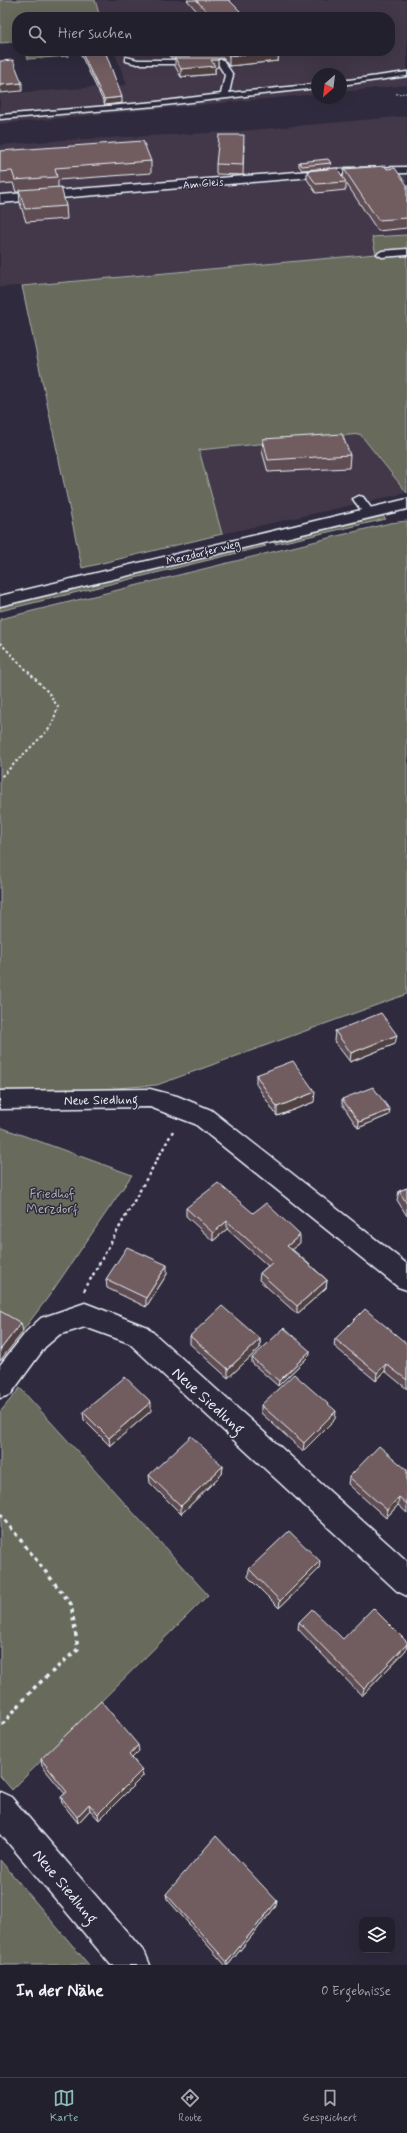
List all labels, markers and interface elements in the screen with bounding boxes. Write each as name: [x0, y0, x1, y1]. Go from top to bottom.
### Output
search box: [12, 12, 395, 56]
icon: search: [26, 23, 48, 45]
text: Hier suchen: [58, 24, 132, 44]
north arrow: [311, 68, 347, 104]
street label: Am Gleis: [182, 175, 224, 193]
street label: Merzdorfer Weg: [165, 537, 242, 570]
street label: Neue Siedlung: [64, 1091, 138, 1112]
park label: Friedhof Merzdorf: [26, 1186, 78, 1218]
street label: Neue Siedlung: [166, 1363, 249, 1440]
street label: Neue Siedlung: [27, 1845, 102, 1929]
map controls: [359, 1917, 395, 1953]
button: layers: [359, 1917, 395, 1953]
text: In der Nähe: [16, 1980, 104, 2002]
text: 0 Ergebnisse: [321, 1983, 391, 2000]
tab: Karte: [50, 2087, 78, 2125]
tab: Route: [178, 2087, 202, 2125]
tab: Gespeichert: [302, 2087, 357, 2125]

